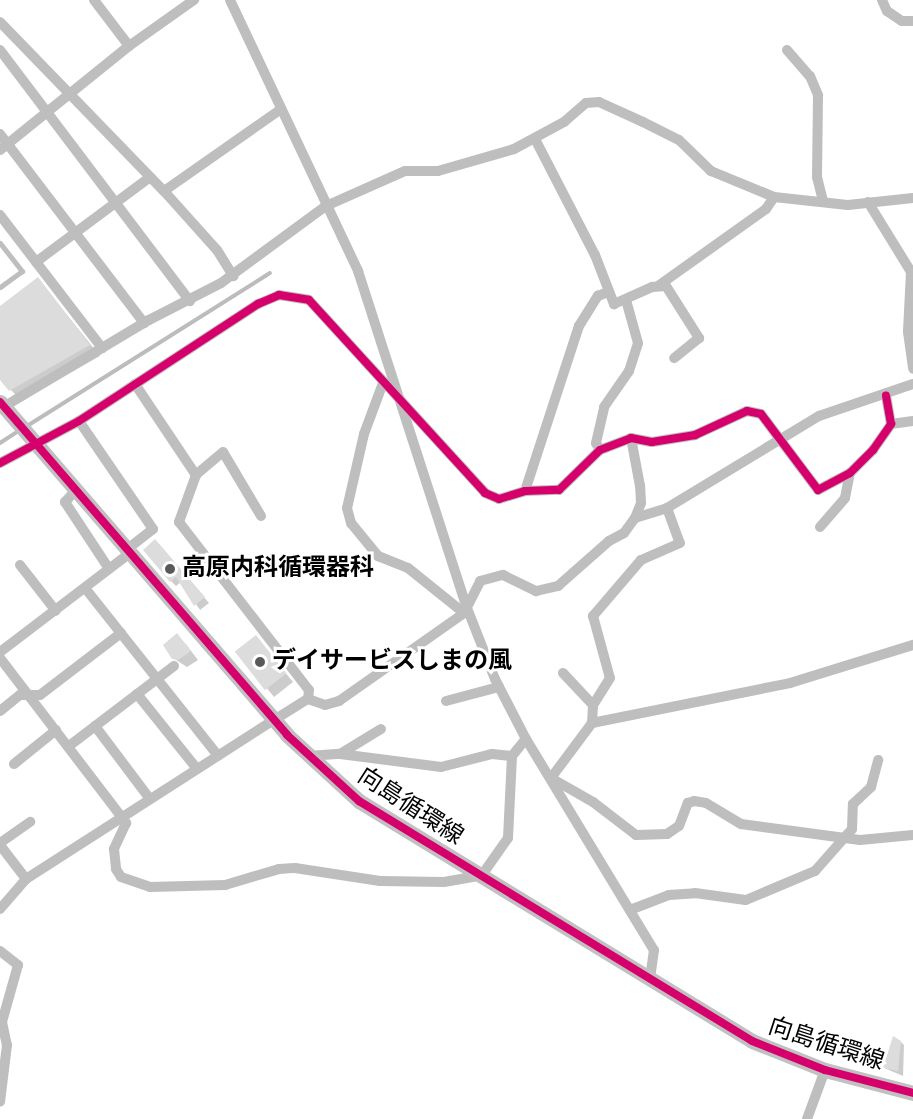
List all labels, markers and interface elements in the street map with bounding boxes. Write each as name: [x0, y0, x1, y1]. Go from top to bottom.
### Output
place label: 高原内科循環器科: [182, 555, 374, 583]
marker: 高原内科循環器科: [163, 562, 177, 576]
place label: デイサービスしまの風: [272, 648, 512, 676]
marker: デイサービスしまの風: [253, 655, 267, 669]
street label: 向島循環線: [352, 762, 468, 852]
street label: 向島循環線: [764, 1013, 888, 1077]

